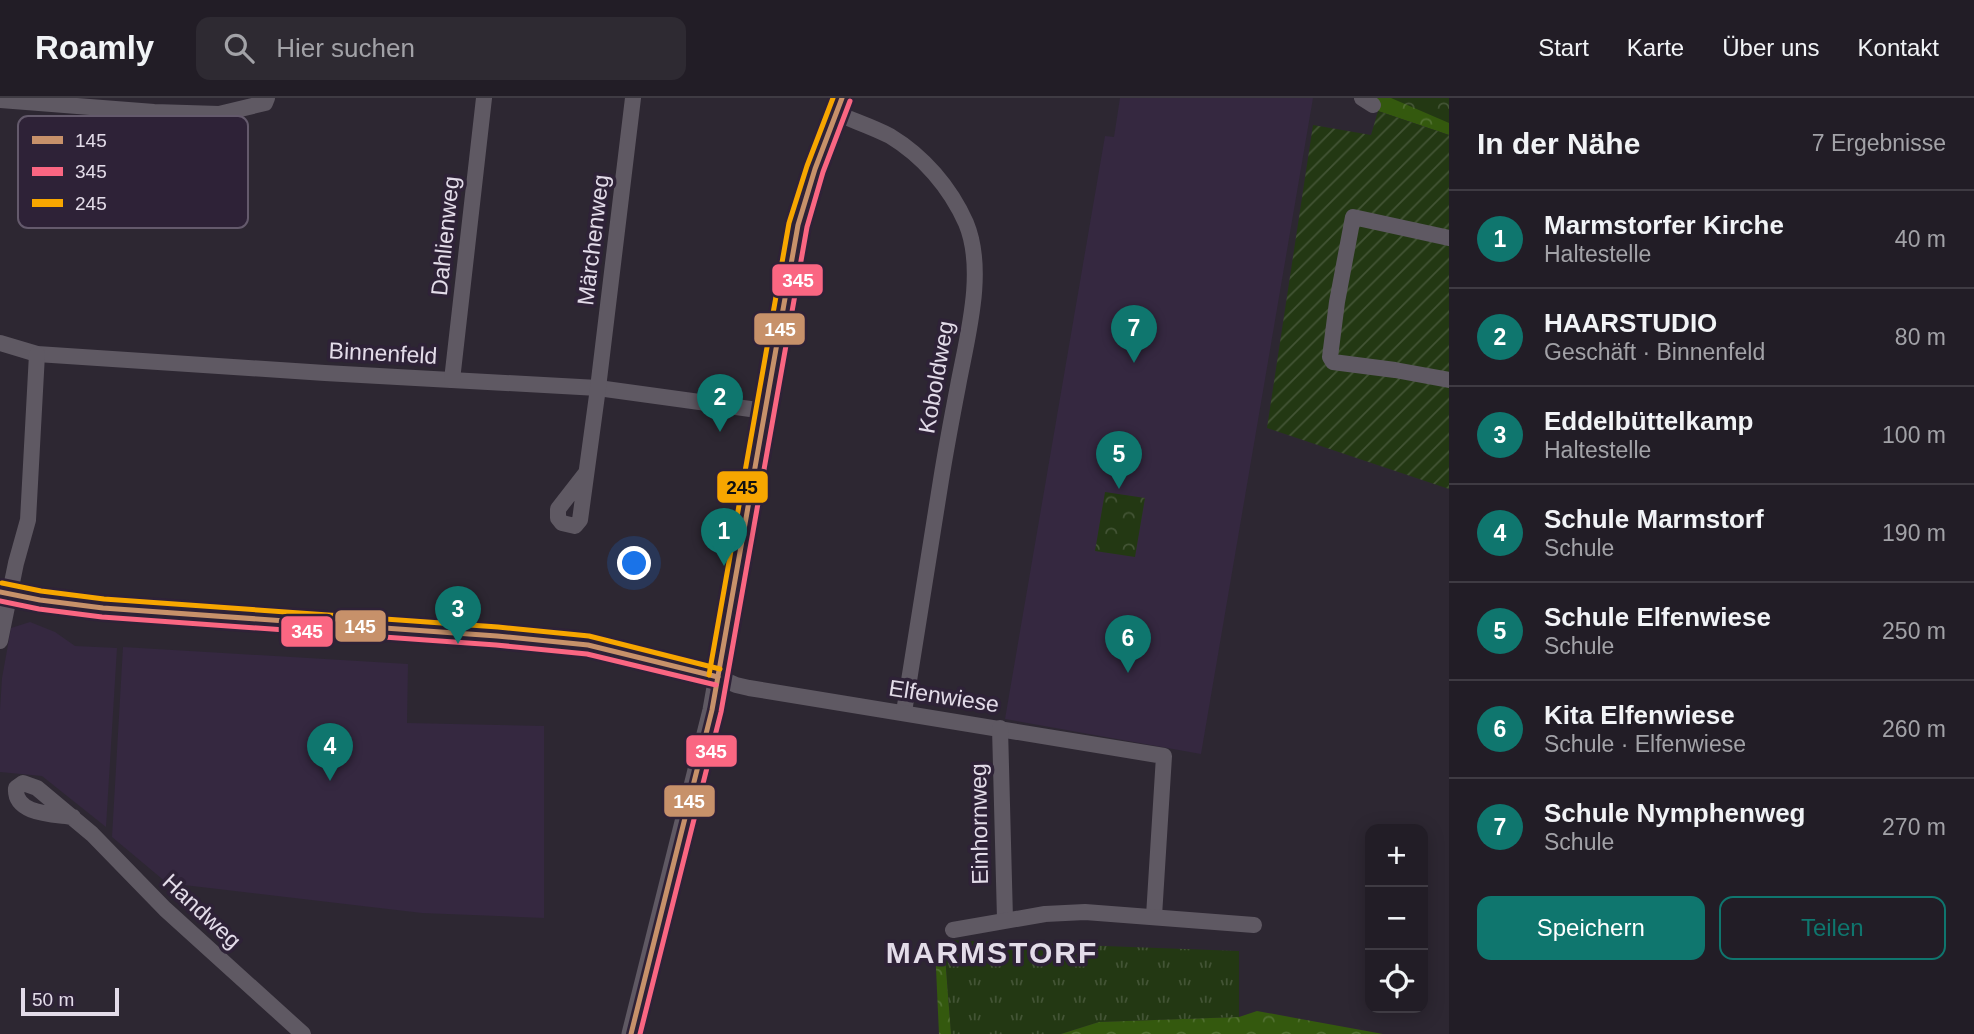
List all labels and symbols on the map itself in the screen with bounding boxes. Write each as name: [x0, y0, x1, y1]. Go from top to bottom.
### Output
legend: [18, 116, 248, 228]
text: 145: [75, 130, 107, 151]
text: 345: [75, 161, 107, 182]
street label: Märchenweg: [572, 173, 614, 307]
street label: Dahlienweg: [426, 175, 464, 297]
text: 245: [75, 193, 107, 214]
line badge: 345: [771, 263, 824, 297]
text: 345: [782, 270, 814, 291]
pin: 7: [1111, 305, 1157, 363]
line badge: 145: [753, 312, 806, 346]
text: 145: [764, 319, 796, 340]
street label: Koboldweg: [913, 319, 959, 435]
street label: Binnenfeld: [328, 337, 438, 369]
pin: 2: [697, 374, 743, 432]
pin: 5: [1096, 431, 1142, 489]
line badge: 245: [716, 470, 769, 504]
text: 245: [726, 477, 758, 498]
pin: 1: [701, 508, 747, 566]
your location: [617, 546, 651, 580]
pin: 3: [435, 586, 481, 644]
line badge: 145: [334, 609, 387, 643]
line badge: 345: [280, 615, 334, 648]
pin: 6: [1105, 615, 1151, 673]
text: 145: [344, 616, 376, 637]
text: 345: [291, 621, 323, 642]
street label: Elfenwiese: [887, 674, 1001, 718]
pin: 4: [307, 723, 353, 781]
line badge: 345: [685, 734, 738, 768]
text: 345: [695, 741, 727, 762]
street label: Einhornweg: [965, 763, 993, 885]
line badge: 145: [663, 784, 716, 818]
text: 145: [673, 791, 705, 812]
street label: Handweg: [158, 868, 246, 954]
district label: MARMSTORF: [886, 936, 1098, 969]
scale bar: [21, 985, 119, 1017]

